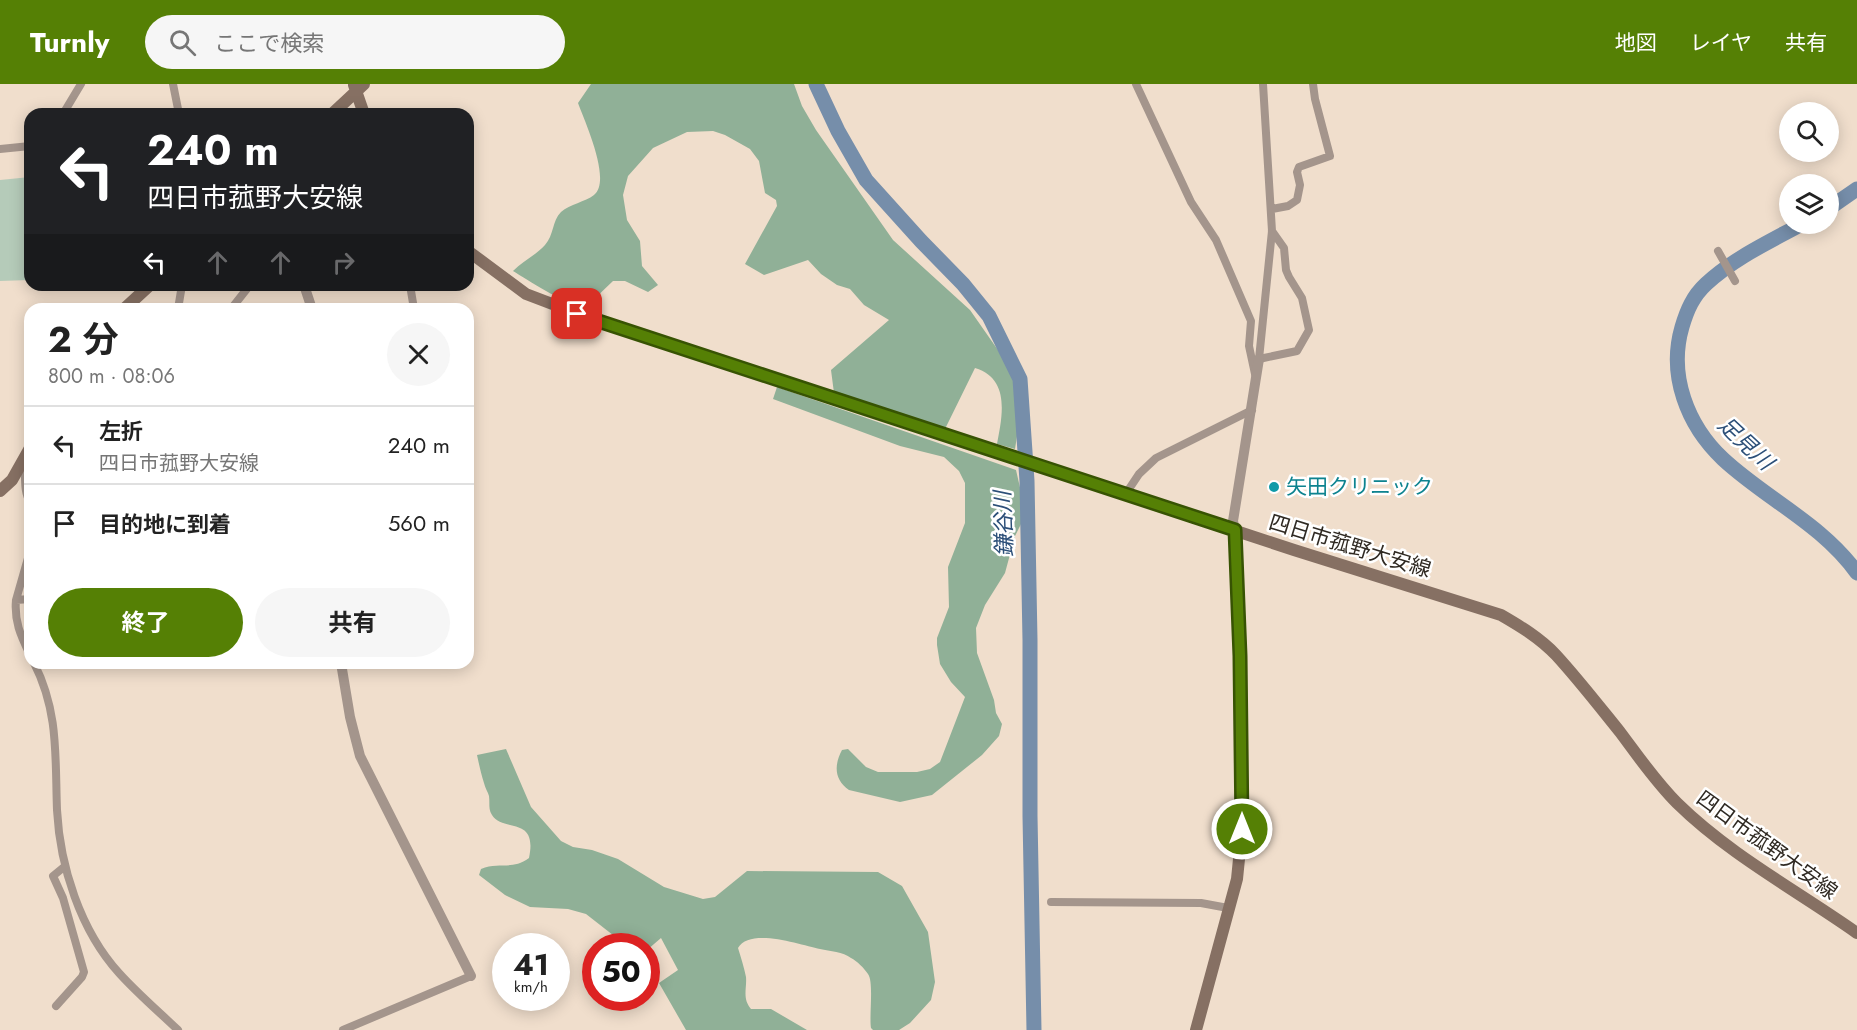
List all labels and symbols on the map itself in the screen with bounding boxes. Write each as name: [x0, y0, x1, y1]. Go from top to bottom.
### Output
pin: [551, 288, 602, 339]
water label: 足見川: [1711, 409, 1783, 479]
place label: 矢田クリニック: [1286, 472, 1433, 502]
marker: 矢田クリニック: [1267, 480, 1281, 494]
water label: 鎌谷川: [986, 488, 1020, 558]
street label: 四日市菰野大安線: [1265, 507, 1435, 585]
street label: 四日市菰野大安線: [1690, 783, 1844, 907]
position arrow: [1210, 797, 1274, 861]
speed limit sign: 50: [582, 933, 660, 1011]

